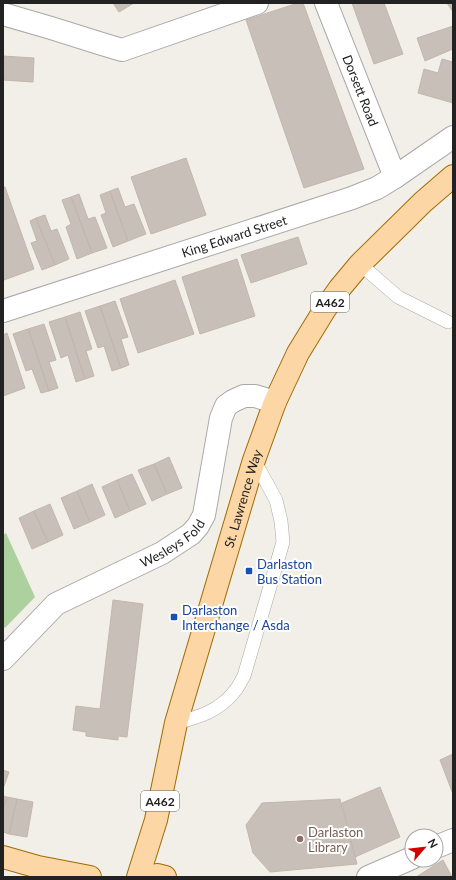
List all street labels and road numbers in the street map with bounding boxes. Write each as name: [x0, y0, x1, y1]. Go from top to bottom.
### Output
street label: Dorsett Road: [339, 52, 382, 128]
street label: King Edward Street: [180, 212, 289, 261]
road number: A462: [311, 292, 349, 312]
street label: St. Lawrence Way: [220, 447, 265, 549]
street label: Wesleys Fold: [137, 517, 208, 570]
road number: A462: [141, 791, 179, 811]

